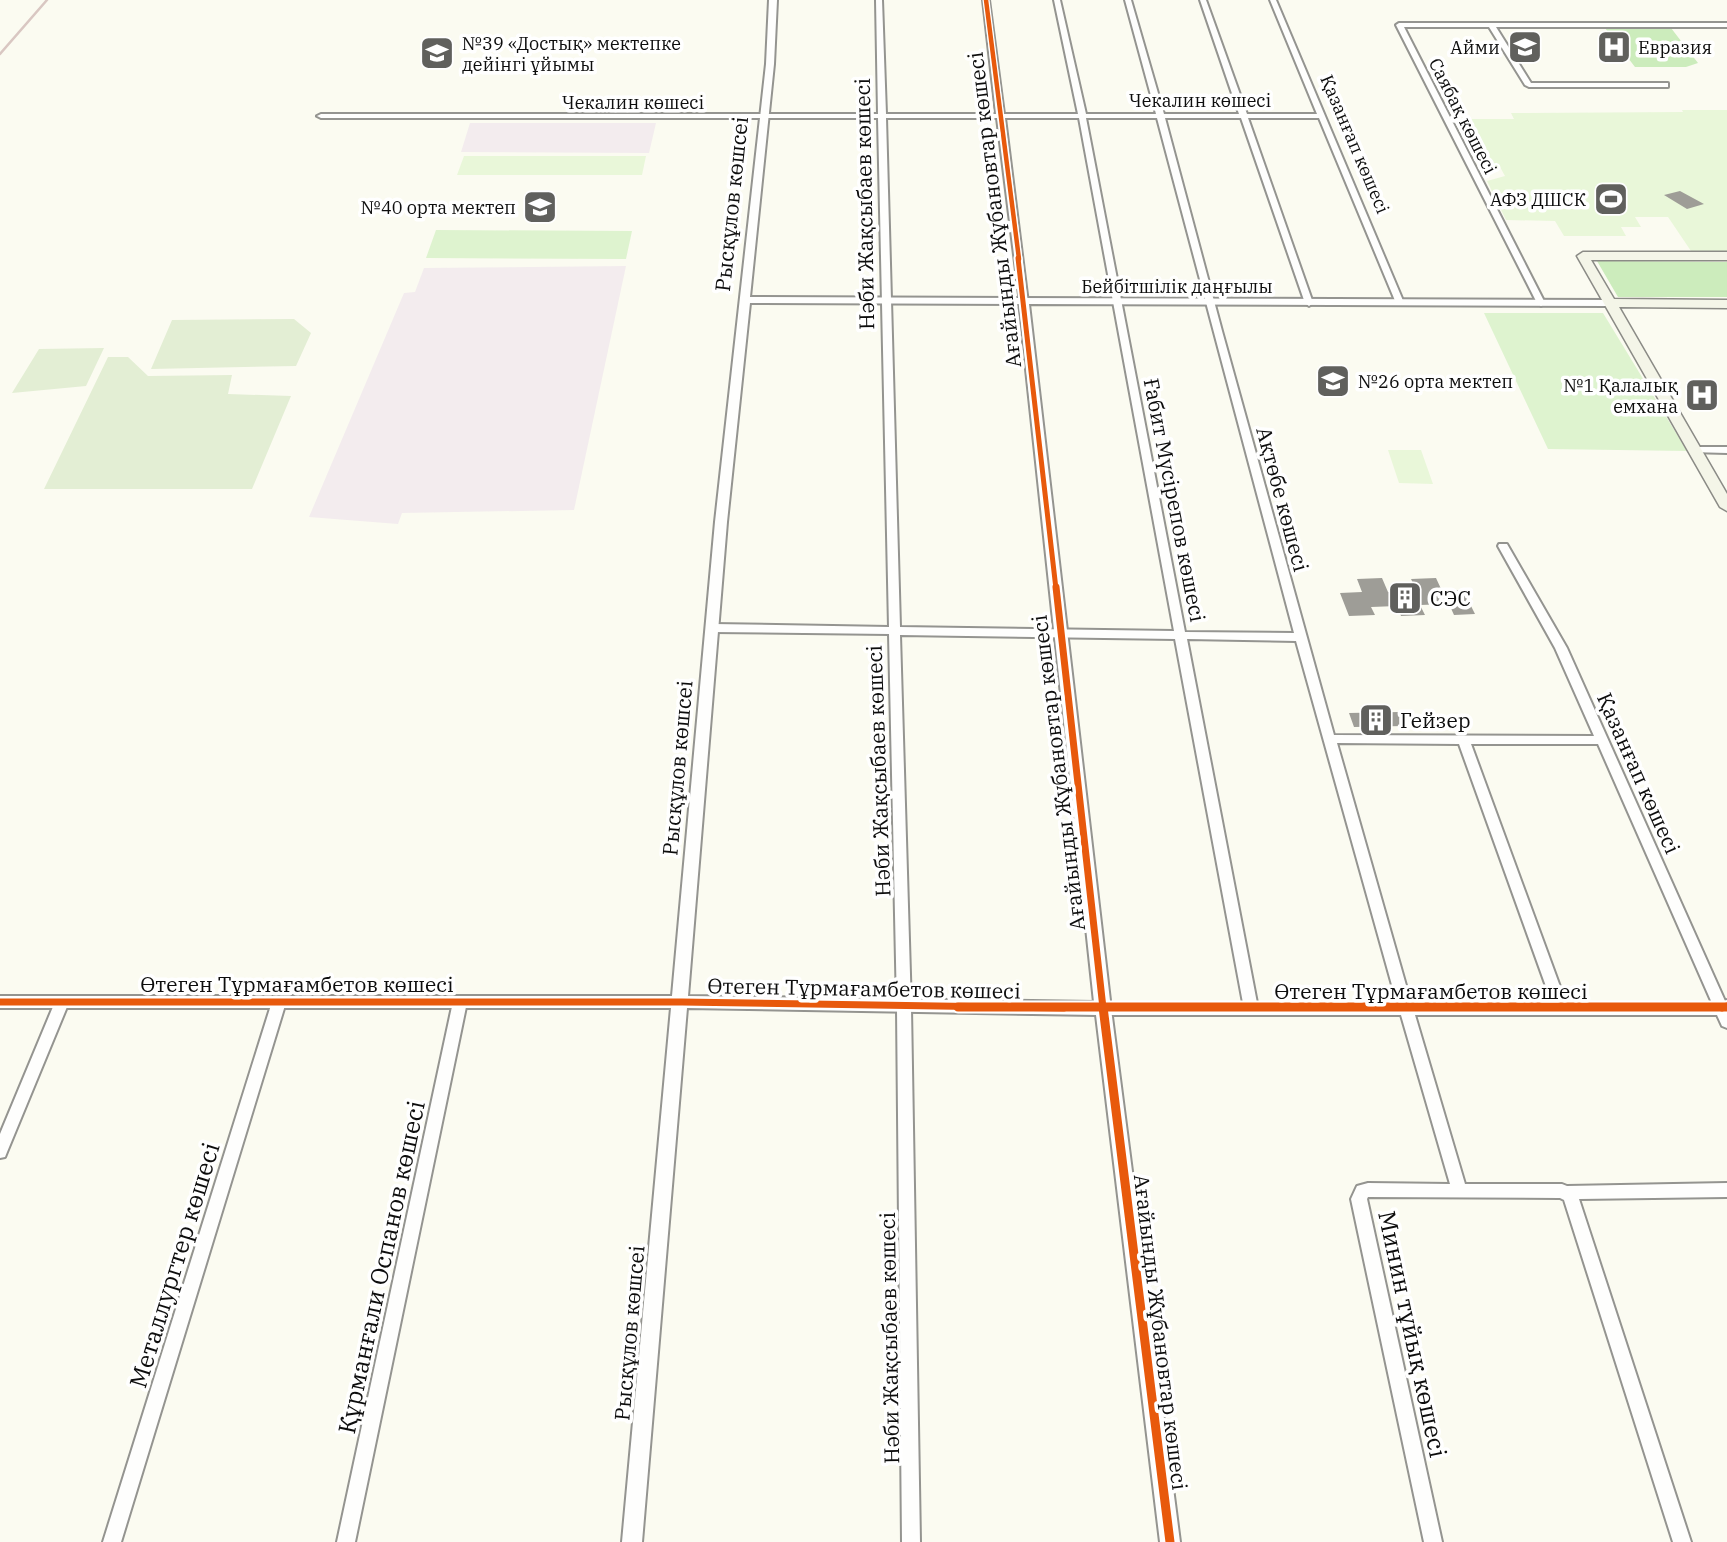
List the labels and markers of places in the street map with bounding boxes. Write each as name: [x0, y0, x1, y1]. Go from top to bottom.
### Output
school or university icon: Айми: [1506, 28, 1544, 66]
hospital icon: Евразия: [1595, 28, 1633, 66]
place label: №39 «Достық» мектепке дейінгі ұйымы: [462, 32, 681, 76]
school or university icon: №39 «Достық» мектепке дейінгі ұйымы: [418, 34, 456, 72]
place label: Айми: [1450, 36, 1500, 59]
place label: Евразия: [1638, 36, 1712, 59]
sports icon: АФЗ ДШСК: [1592, 180, 1630, 218]
school or university icon: №40 орта мектеп: [521, 188, 559, 226]
place label: АФЗ ДШСК: [1490, 188, 1587, 211]
place label: №40 орта мектеп: [361, 196, 516, 219]
school or university icon: №26 орта мектеп: [1314, 362, 1352, 400]
place label: №26 орта мектеп: [1358, 370, 1513, 393]
place label: №1 Қалалық емхана: [1563, 374, 1678, 418]
hospital icon: №1 Қалалық емхана: [1683, 376, 1721, 414]
building icon: СЭС: [1386, 579, 1424, 617]
place label: СЭС: [1430, 584, 1471, 612]
building icon: Гейзер: [1357, 701, 1395, 739]
place label: Гейзер: [1400, 706, 1471, 734]

